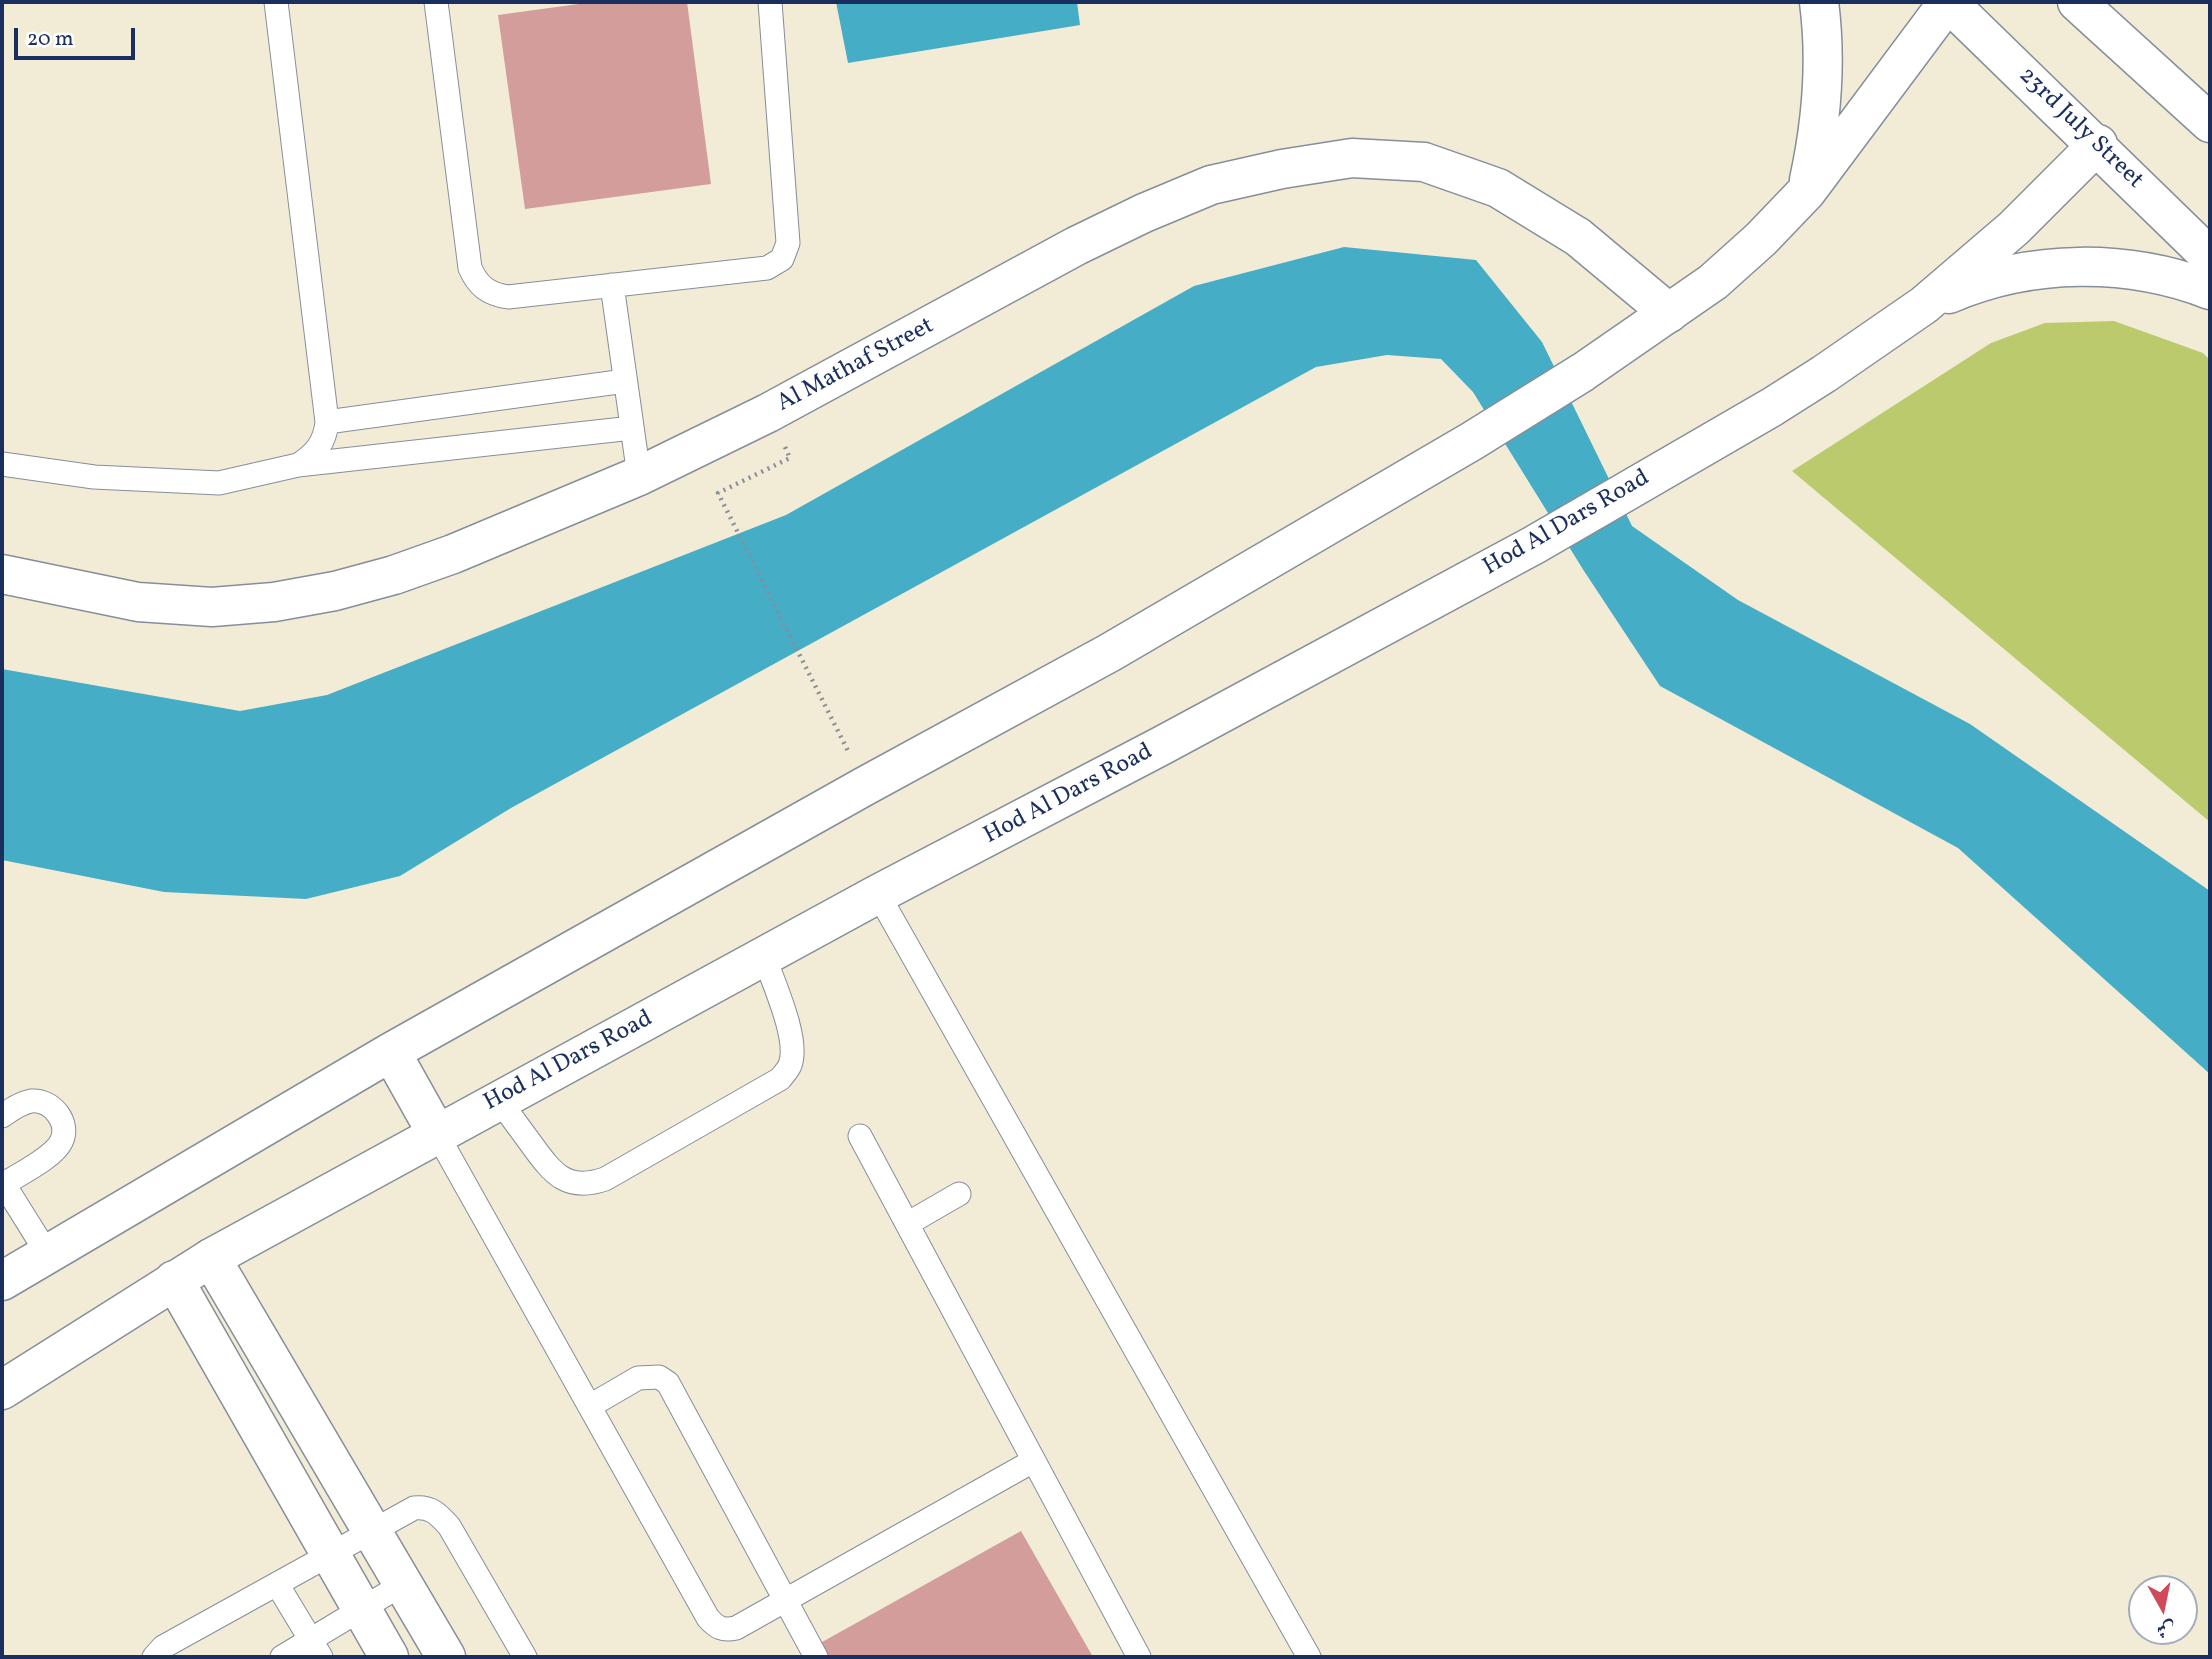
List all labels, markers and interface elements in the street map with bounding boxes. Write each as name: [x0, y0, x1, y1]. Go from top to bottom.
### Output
scale bar: [18, 14, 138, 58]
text: 20 m: [27, 25, 73, 54]
street label: 23rd July Street: [2012, 62, 2148, 196]
street label: Al Mathaf Street: [773, 313, 939, 419]
street label: Hod Al Dars Road: [1479, 465, 1655, 583]
street label: Hod Al Dars Road: [980, 738, 1158, 852]
street label: Hod Al Dars Road: [480, 1005, 658, 1119]
north arrow: [2128, 1575, 2198, 1645]
text: ش: [2155, 1614, 2177, 1643]

